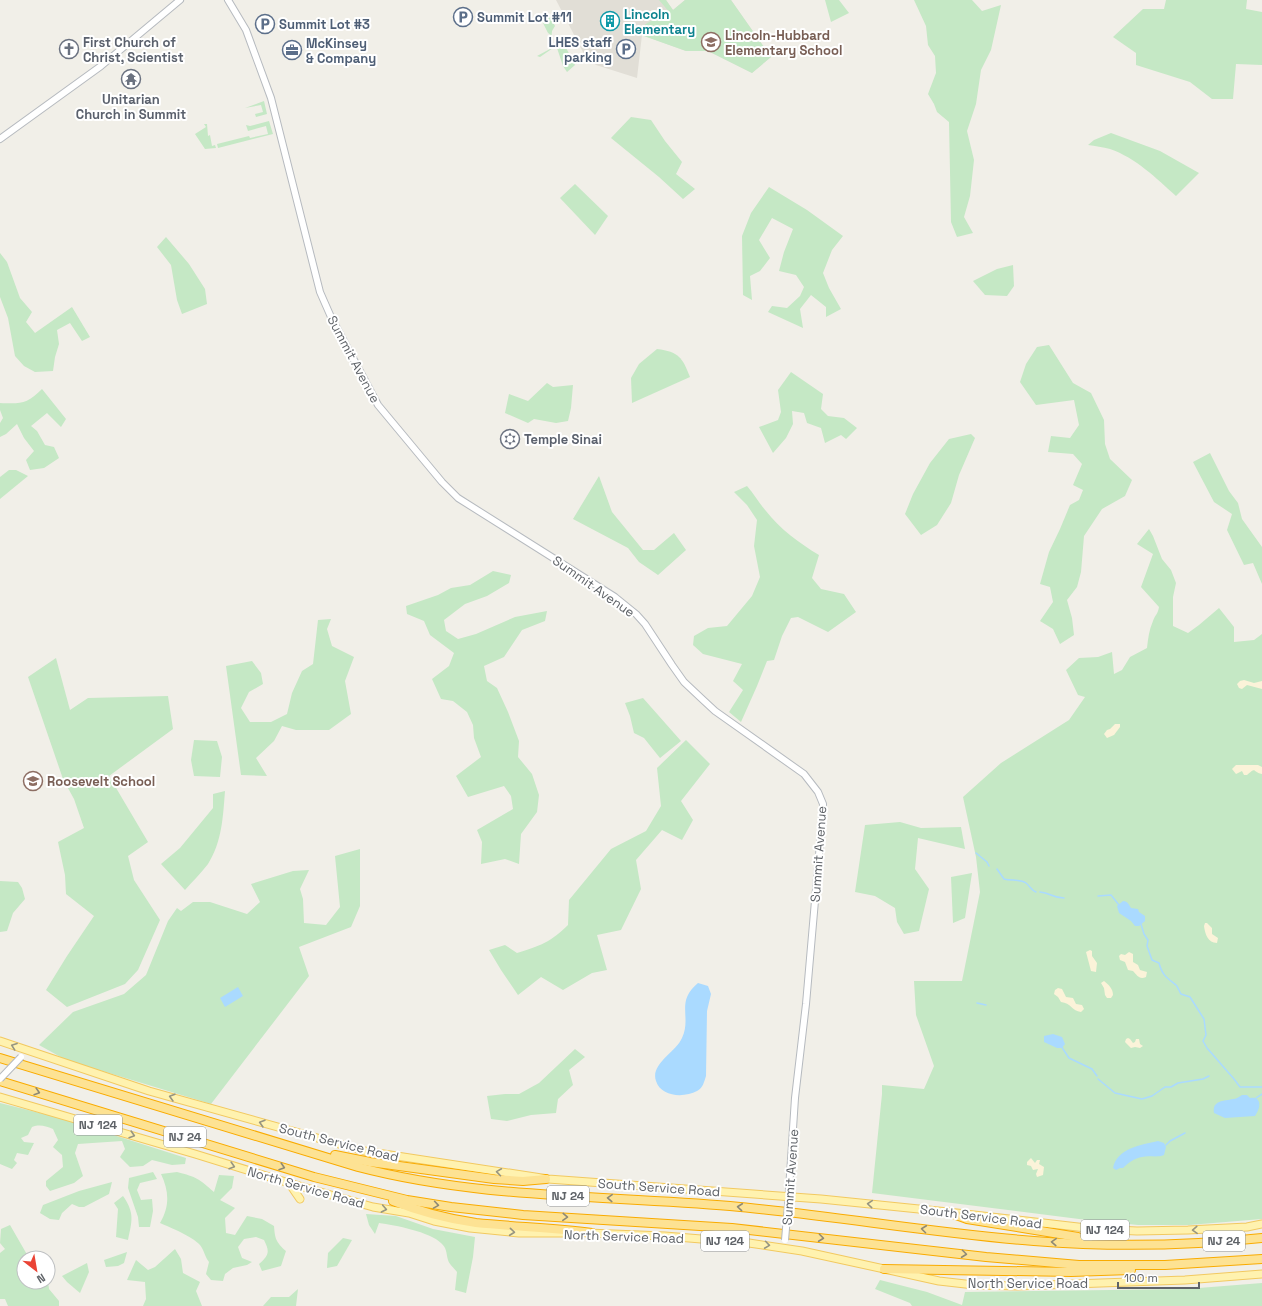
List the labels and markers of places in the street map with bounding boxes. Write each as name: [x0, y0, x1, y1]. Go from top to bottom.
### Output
parking icon: Summit Lot #11: [452, 6, 474, 28]
place label: Lincoln Elementary: [624, 6, 695, 38]
place label: Summit Lot #11: [477, 9, 572, 26]
building icon: Lincoln Elementary: [599, 10, 621, 32]
parking icon: Summit Lot #3: [254, 13, 276, 35]
place label: Summit Lot #3: [279, 16, 370, 33]
place label: Lincoln-Hubbard Elementary School: [725, 27, 842, 59]
school or university icon: Lincoln-Hubbard Elementary School: [700, 31, 722, 53]
place label: First Church of Christ, Scientist: [83, 34, 184, 66]
place label: LHES staff parking: [548, 34, 612, 66]
place label: McKinsey & Company: [306, 35, 376, 67]
church icon: First Church of Christ, Scientist: [58, 38, 80, 60]
parking icon: LHES staff parking: [615, 38, 637, 60]
office icon: McKinsey & Company: [281, 39, 303, 61]
temple icon: Unitarian Church in Summit: [120, 68, 142, 90]
place label: Unitarian Church in Summit: [76, 91, 186, 123]
synagogue icon: Temple Sinai: [499, 428, 521, 450]
place label: Temple Sinai: [524, 431, 602, 448]
school or university icon: Roosevelt School: [22, 770, 44, 792]
place label: Roosevelt School: [47, 773, 155, 790]

